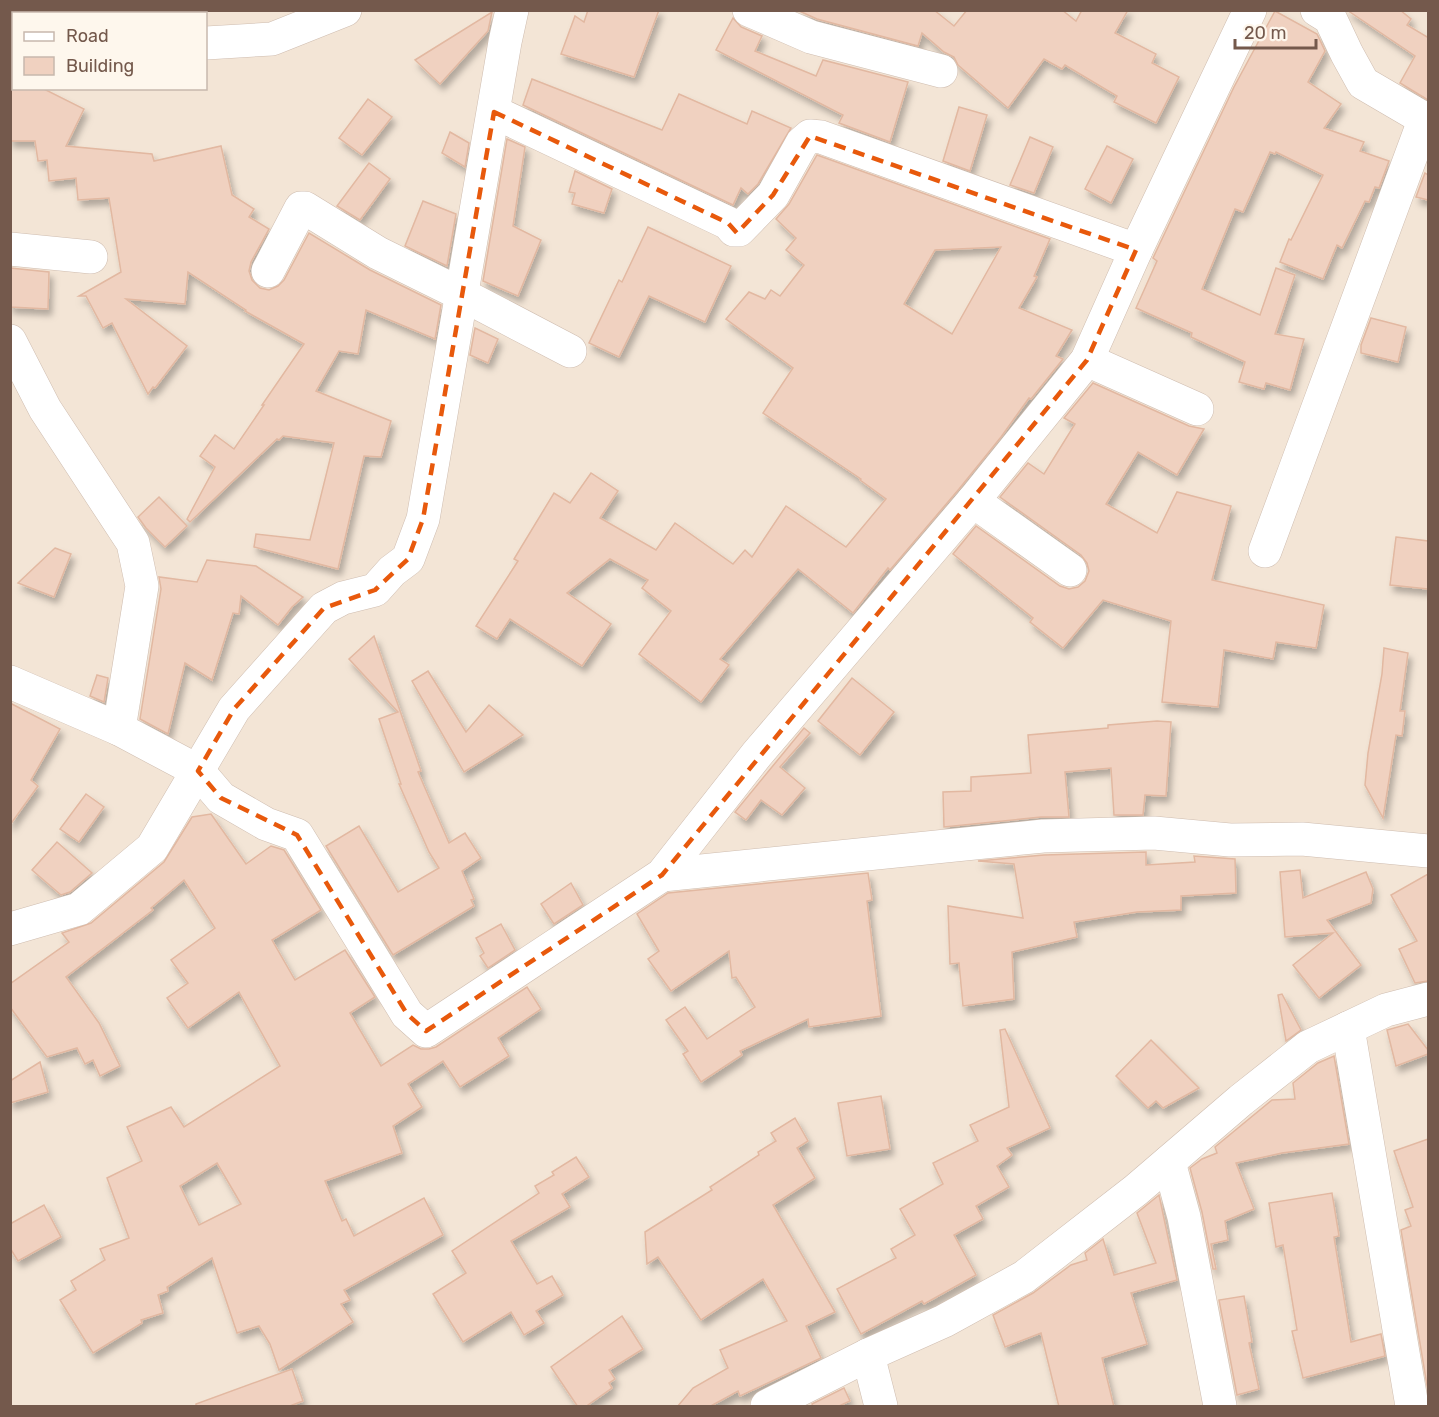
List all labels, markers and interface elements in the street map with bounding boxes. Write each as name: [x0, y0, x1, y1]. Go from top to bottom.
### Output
legend: [12, 12, 207, 90]
scale bar: [1235, 12, 1316, 50]
text: 20 m: [1244, 22, 1286, 44]
text: Road: [66, 25, 109, 47]
text: Building: [66, 55, 134, 77]

